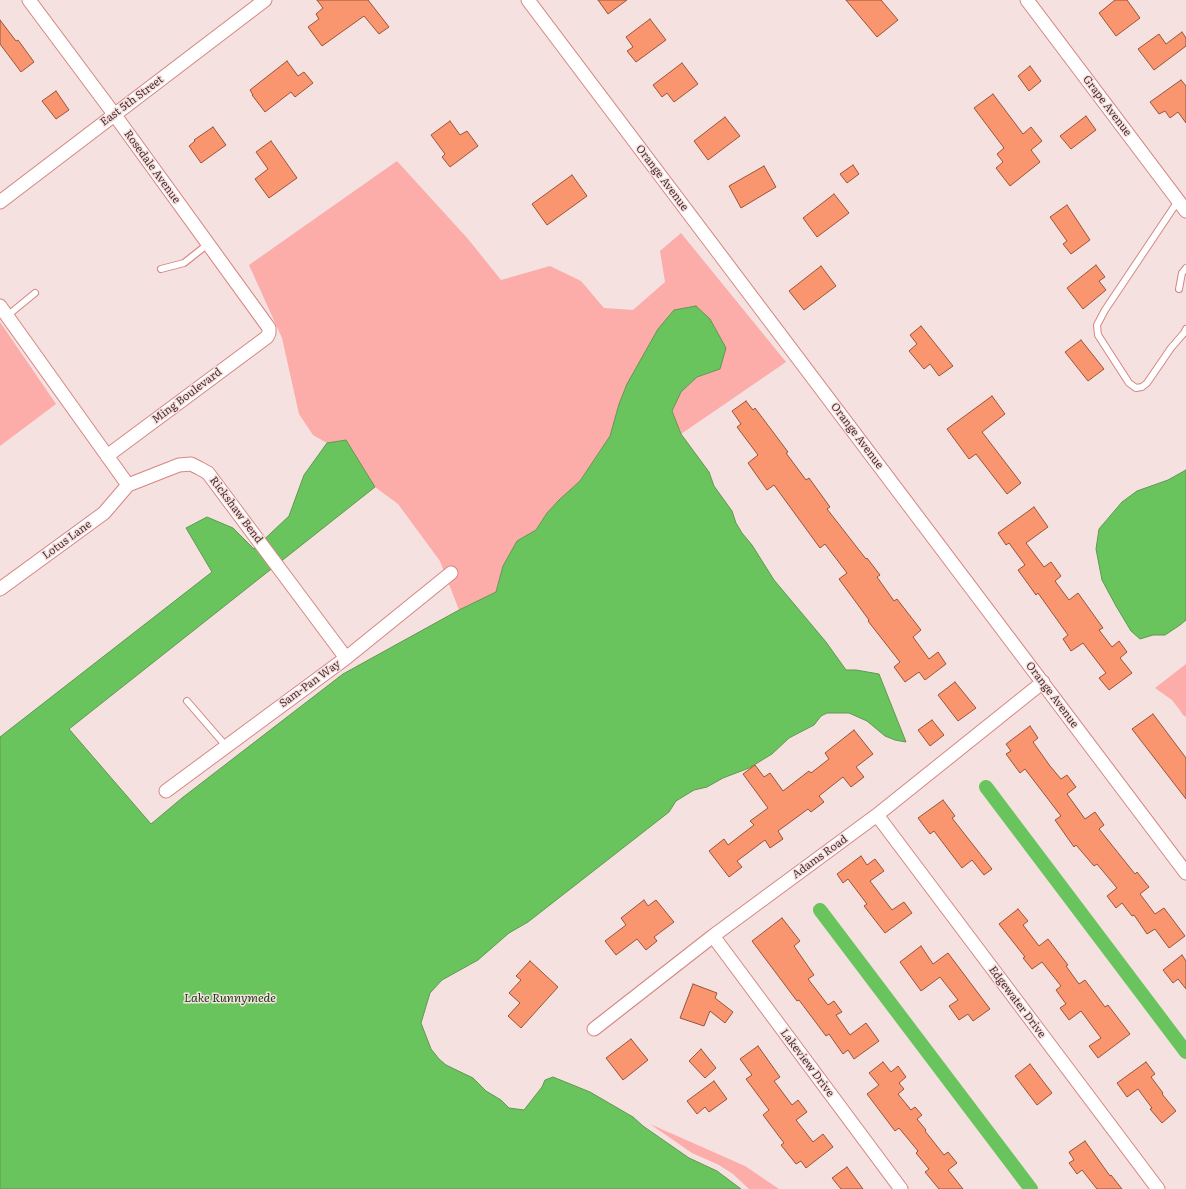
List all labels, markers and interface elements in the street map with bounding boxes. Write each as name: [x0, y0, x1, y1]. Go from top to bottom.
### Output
street label: East 5th Street: [98, 73, 166, 129]
street label: Grape Avenue: [1080, 73, 1134, 139]
street label: Rosedale Avenue: [121, 128, 183, 206]
street label: Orange Avenue: [633, 142, 691, 214]
street label: Ming Boulevard: [150, 365, 224, 427]
street label: Orange Avenue: [828, 400, 886, 472]
street label: Rickshaw Bend: [207, 474, 265, 546]
street label: Lotus Lane: [40, 518, 94, 562]
street label: Sam-Pan Way: [277, 657, 343, 711]
street label: Orange Avenue: [1023, 659, 1081, 731]
street label: Adams Road: [790, 833, 850, 881]
street label: Edgewater Drive: [986, 963, 1048, 1041]
water label: Lake Runnymede: [184, 991, 276, 1005]
street label: Lakeview Drive: [777, 1027, 837, 1099]

